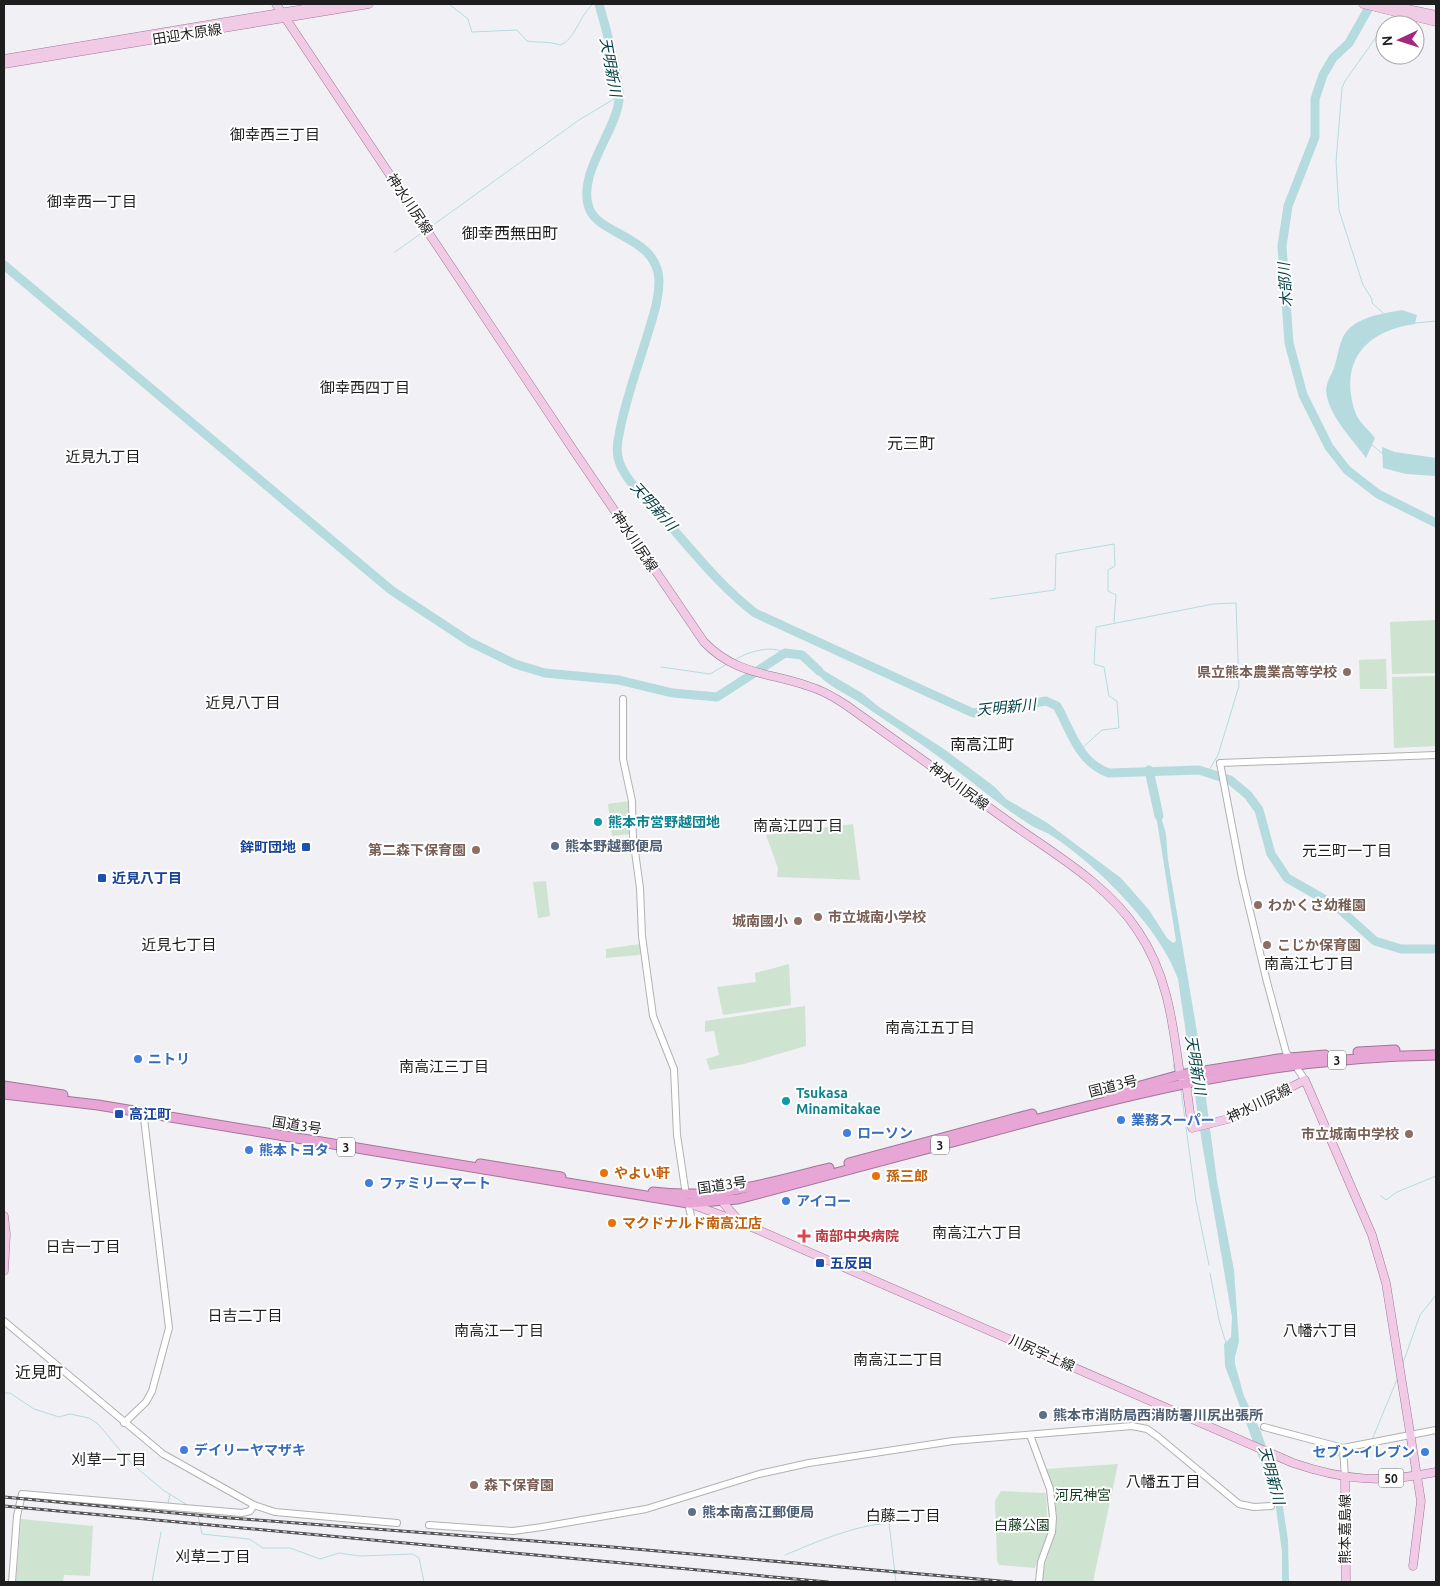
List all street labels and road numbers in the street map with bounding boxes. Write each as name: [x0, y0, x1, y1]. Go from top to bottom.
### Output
street label: 田迎木原線: [151, 21, 223, 47]
street label: 神水川尻線: [384, 171, 436, 237]
street label: 神水川尻線: [609, 508, 661, 574]
street label: 神水川尻線: [926, 759, 992, 813]
road number: 3: [1328, 1050, 1346, 1070]
street label: 国道3号: [1087, 1072, 1139, 1100]
street label: 神水川尻線: [1224, 1080, 1294, 1126]
street label: 国道3号: [271, 1113, 323, 1137]
road number: 3: [931, 1136, 949, 1154]
road number: 3: [337, 1138, 355, 1156]
street label: 国道3号: [696, 1174, 748, 1196]
street label: 川尻宇土線: [1007, 1331, 1077, 1375]
road number: 50: [1378, 1469, 1404, 1488]
street label: 熊本嘉島線: [1337, 1494, 1353, 1564]

